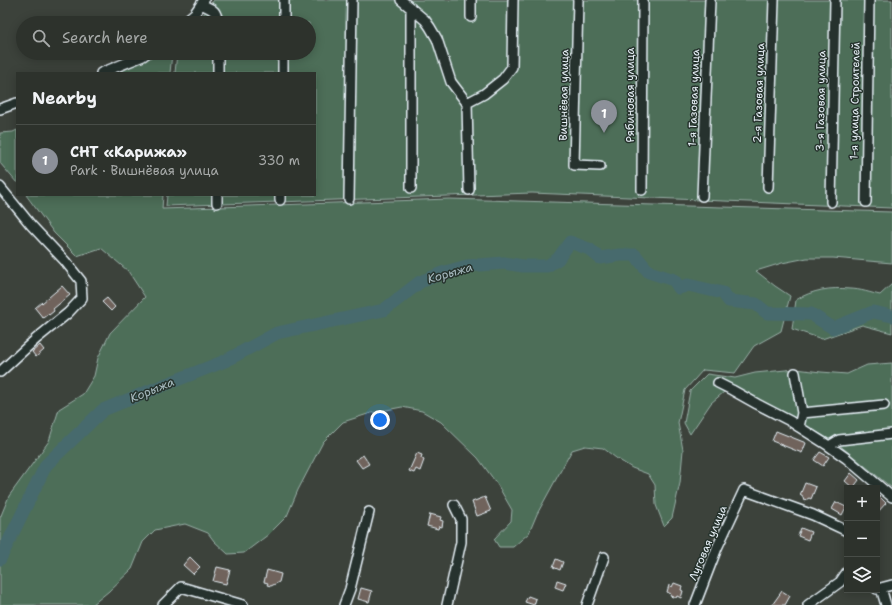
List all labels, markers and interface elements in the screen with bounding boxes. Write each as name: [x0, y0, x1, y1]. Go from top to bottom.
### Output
search box: [16, 16, 316, 60]
icon: search: [30, 27, 52, 49]
text: Search here: [62, 28, 148, 48]
street label: 1-я улица Строителей: [846, 42, 864, 160]
street label: 2-я Газовая улица: [750, 43, 768, 143]
street label: Рябиновая улица: [623, 47, 638, 142]
street label: Вишнёвая улица: [556, 49, 572, 141]
street label: 1-я Газовая улица: [685, 49, 703, 147]
street label: 3-я Газовая улица: [813, 50, 829, 152]
text: Nearby: [32, 87, 97, 109]
pin: 1: [591, 100, 617, 133]
text: СНТ «Карижа»: [70, 142, 187, 162]
text: 1: [42, 152, 48, 169]
text: 330 m: [258, 152, 300, 169]
text: Park · Вишнёвая улица: [70, 162, 219, 179]
water label: Корыжа: [425, 259, 475, 287]
water label: Корыжа: [127, 374, 177, 406]
your location: [370, 410, 390, 430]
map controls: [844, 485, 880, 593]
button: +: [844, 485, 880, 521]
street label: Луговая улица: [685, 503, 731, 583]
button: −: [844, 521, 880, 557]
button: layers: [844, 557, 880, 593]

